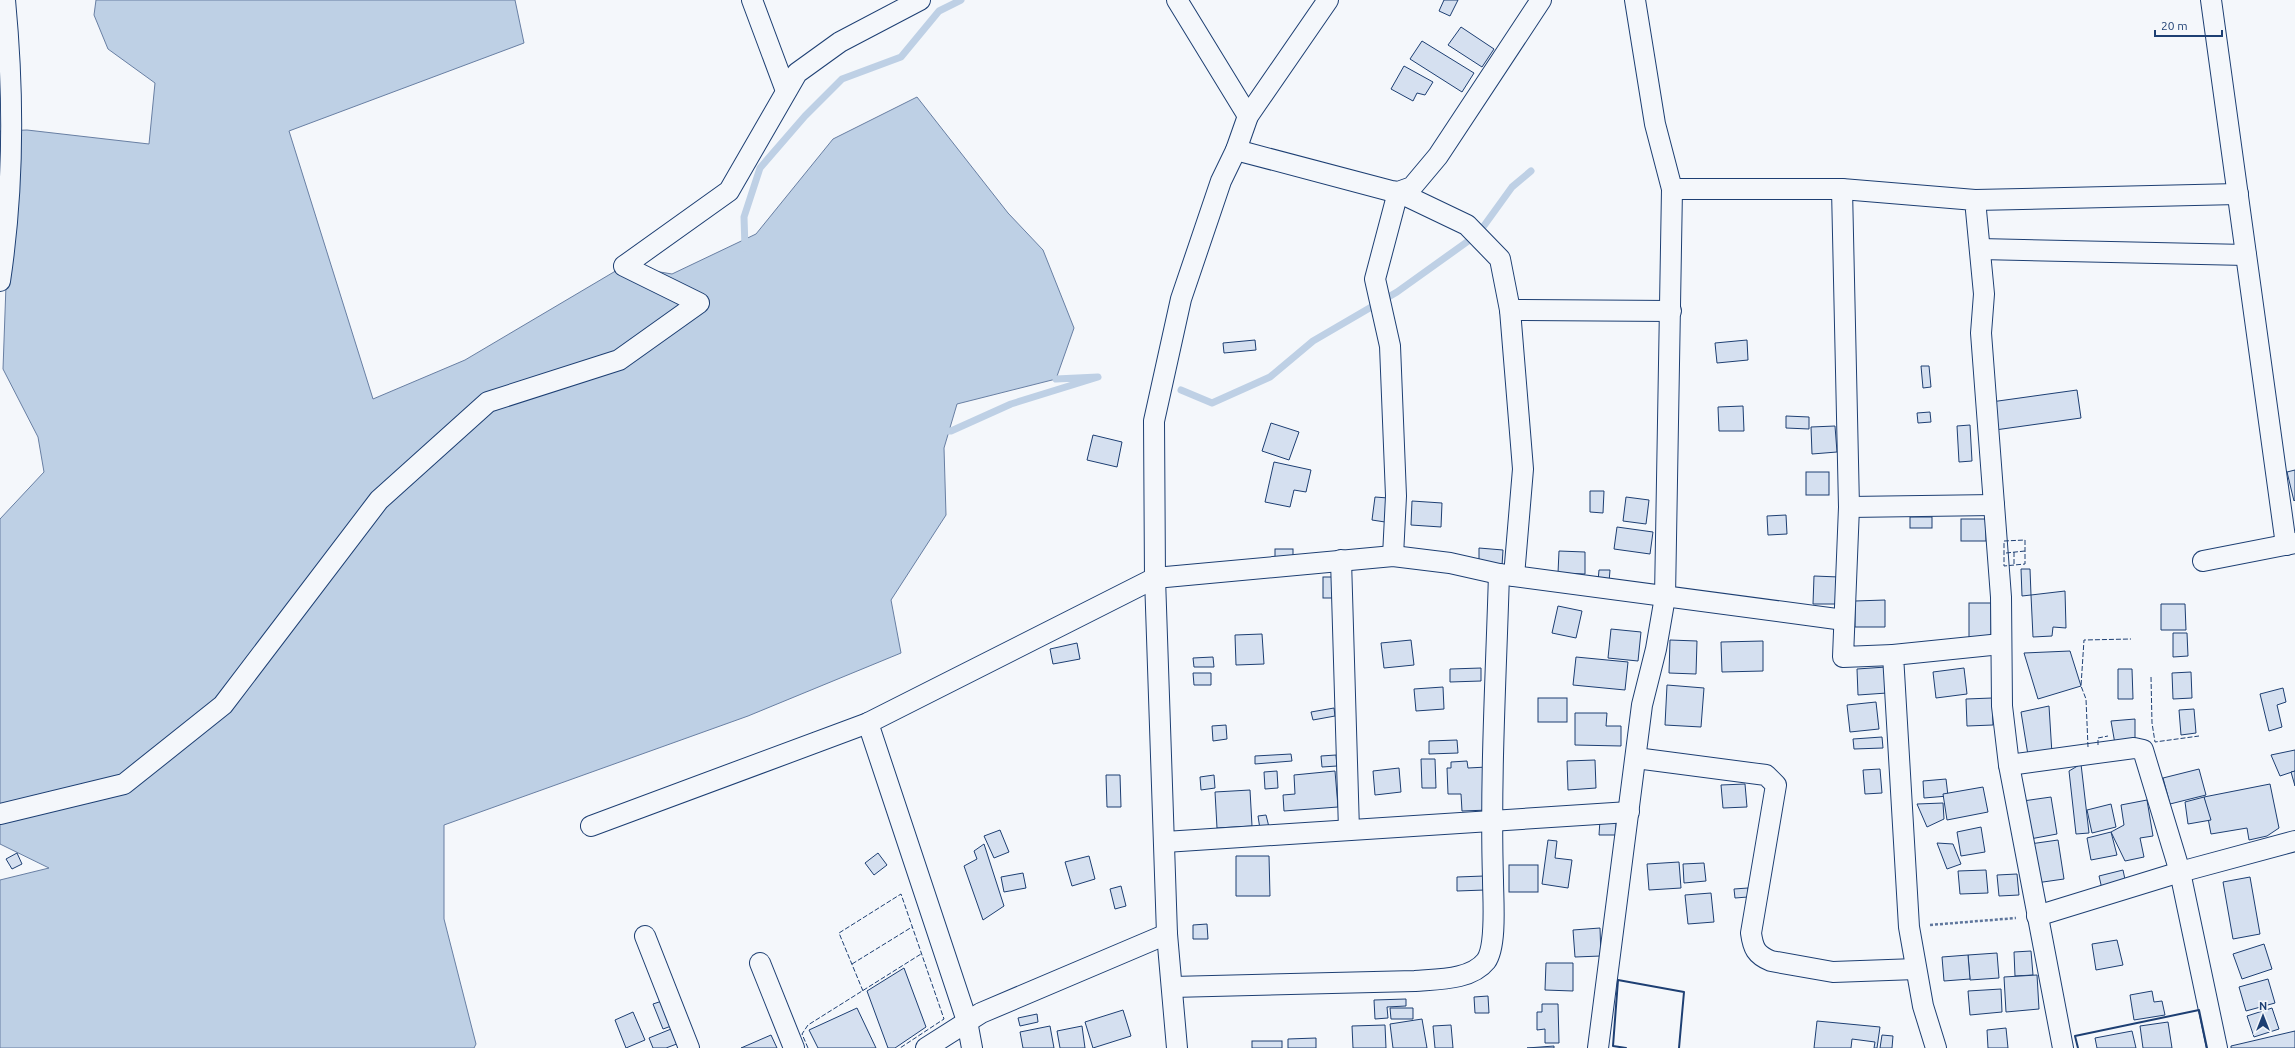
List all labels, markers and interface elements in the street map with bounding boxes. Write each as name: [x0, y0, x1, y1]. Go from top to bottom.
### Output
scale bar: [2155, 12, 2222, 38]
text: 20 m: [2161, 19, 2188, 32]
north arrow: [2243, 996, 2283, 1036]
text: N: [2259, 1000, 2267, 1012]

